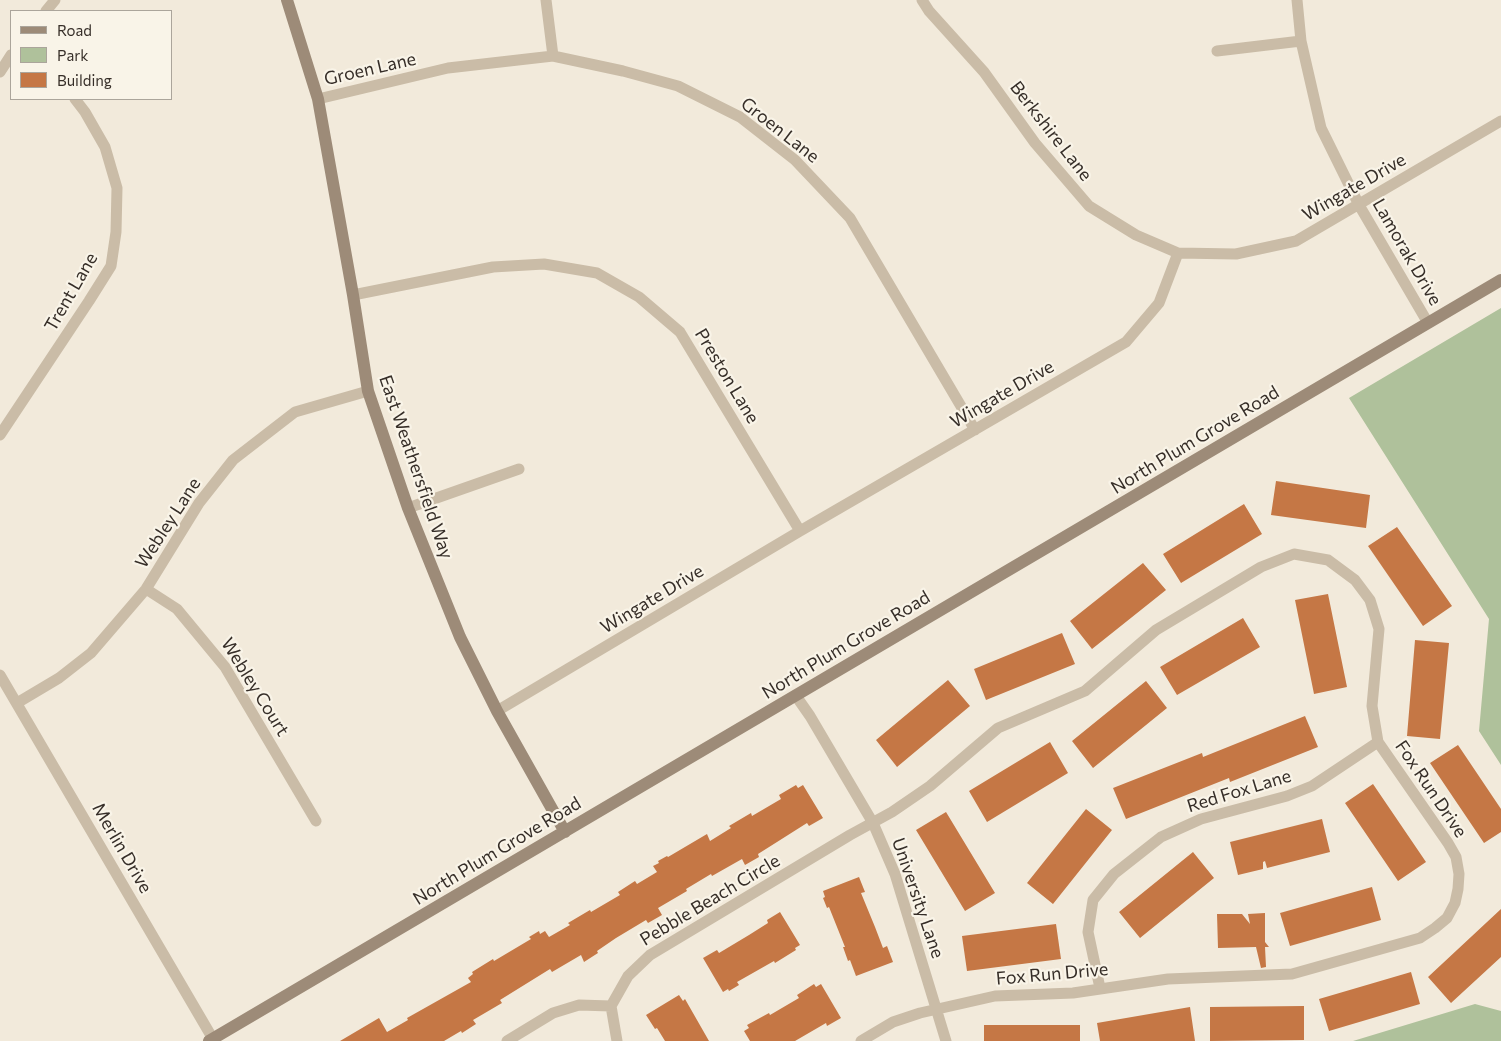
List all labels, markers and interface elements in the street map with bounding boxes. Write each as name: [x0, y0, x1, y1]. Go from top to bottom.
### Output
legend: [10, 10, 172, 100]
text: Road: [57, 21, 92, 39]
text: Park: [57, 46, 88, 64]
street label: Groen Lane: [322, 48, 418, 90]
text: Building: [57, 71, 112, 89]
street label: Berkshire Lane: [1005, 77, 1097, 185]
street label: Groen Lane: [736, 93, 824, 167]
street label: Wingate Drive: [1298, 149, 1410, 225]
street label: Lamorak Drive: [1368, 195, 1446, 309]
street label: Trent Lane: [40, 249, 102, 335]
street label: Preston Lane: [690, 325, 764, 427]
street label: Wingate Drive: [946, 356, 1058, 432]
street label: East Weathersfield Way: [374, 372, 458, 562]
street label: North Plum Grove Road: [1107, 381, 1283, 499]
street label: Webley Lane: [131, 474, 205, 572]
street label: Wingate Drive: [597, 560, 707, 638]
street label: North Plum Grove Road: [758, 586, 934, 704]
street label: Webley Court: [216, 634, 294, 740]
street label: Fox Run Drive: [1391, 736, 1471, 842]
street label: Red Fox Lane: [1184, 765, 1294, 817]
street label: North Plum Grove Road: [409, 792, 585, 910]
street label: Merlin Drive: [88, 799, 156, 897]
street label: University Lane: [887, 835, 949, 961]
street label: Pebble Beach Circle: [636, 850, 784, 950]
street label: Fox Run Drive: [995, 958, 1109, 990]

